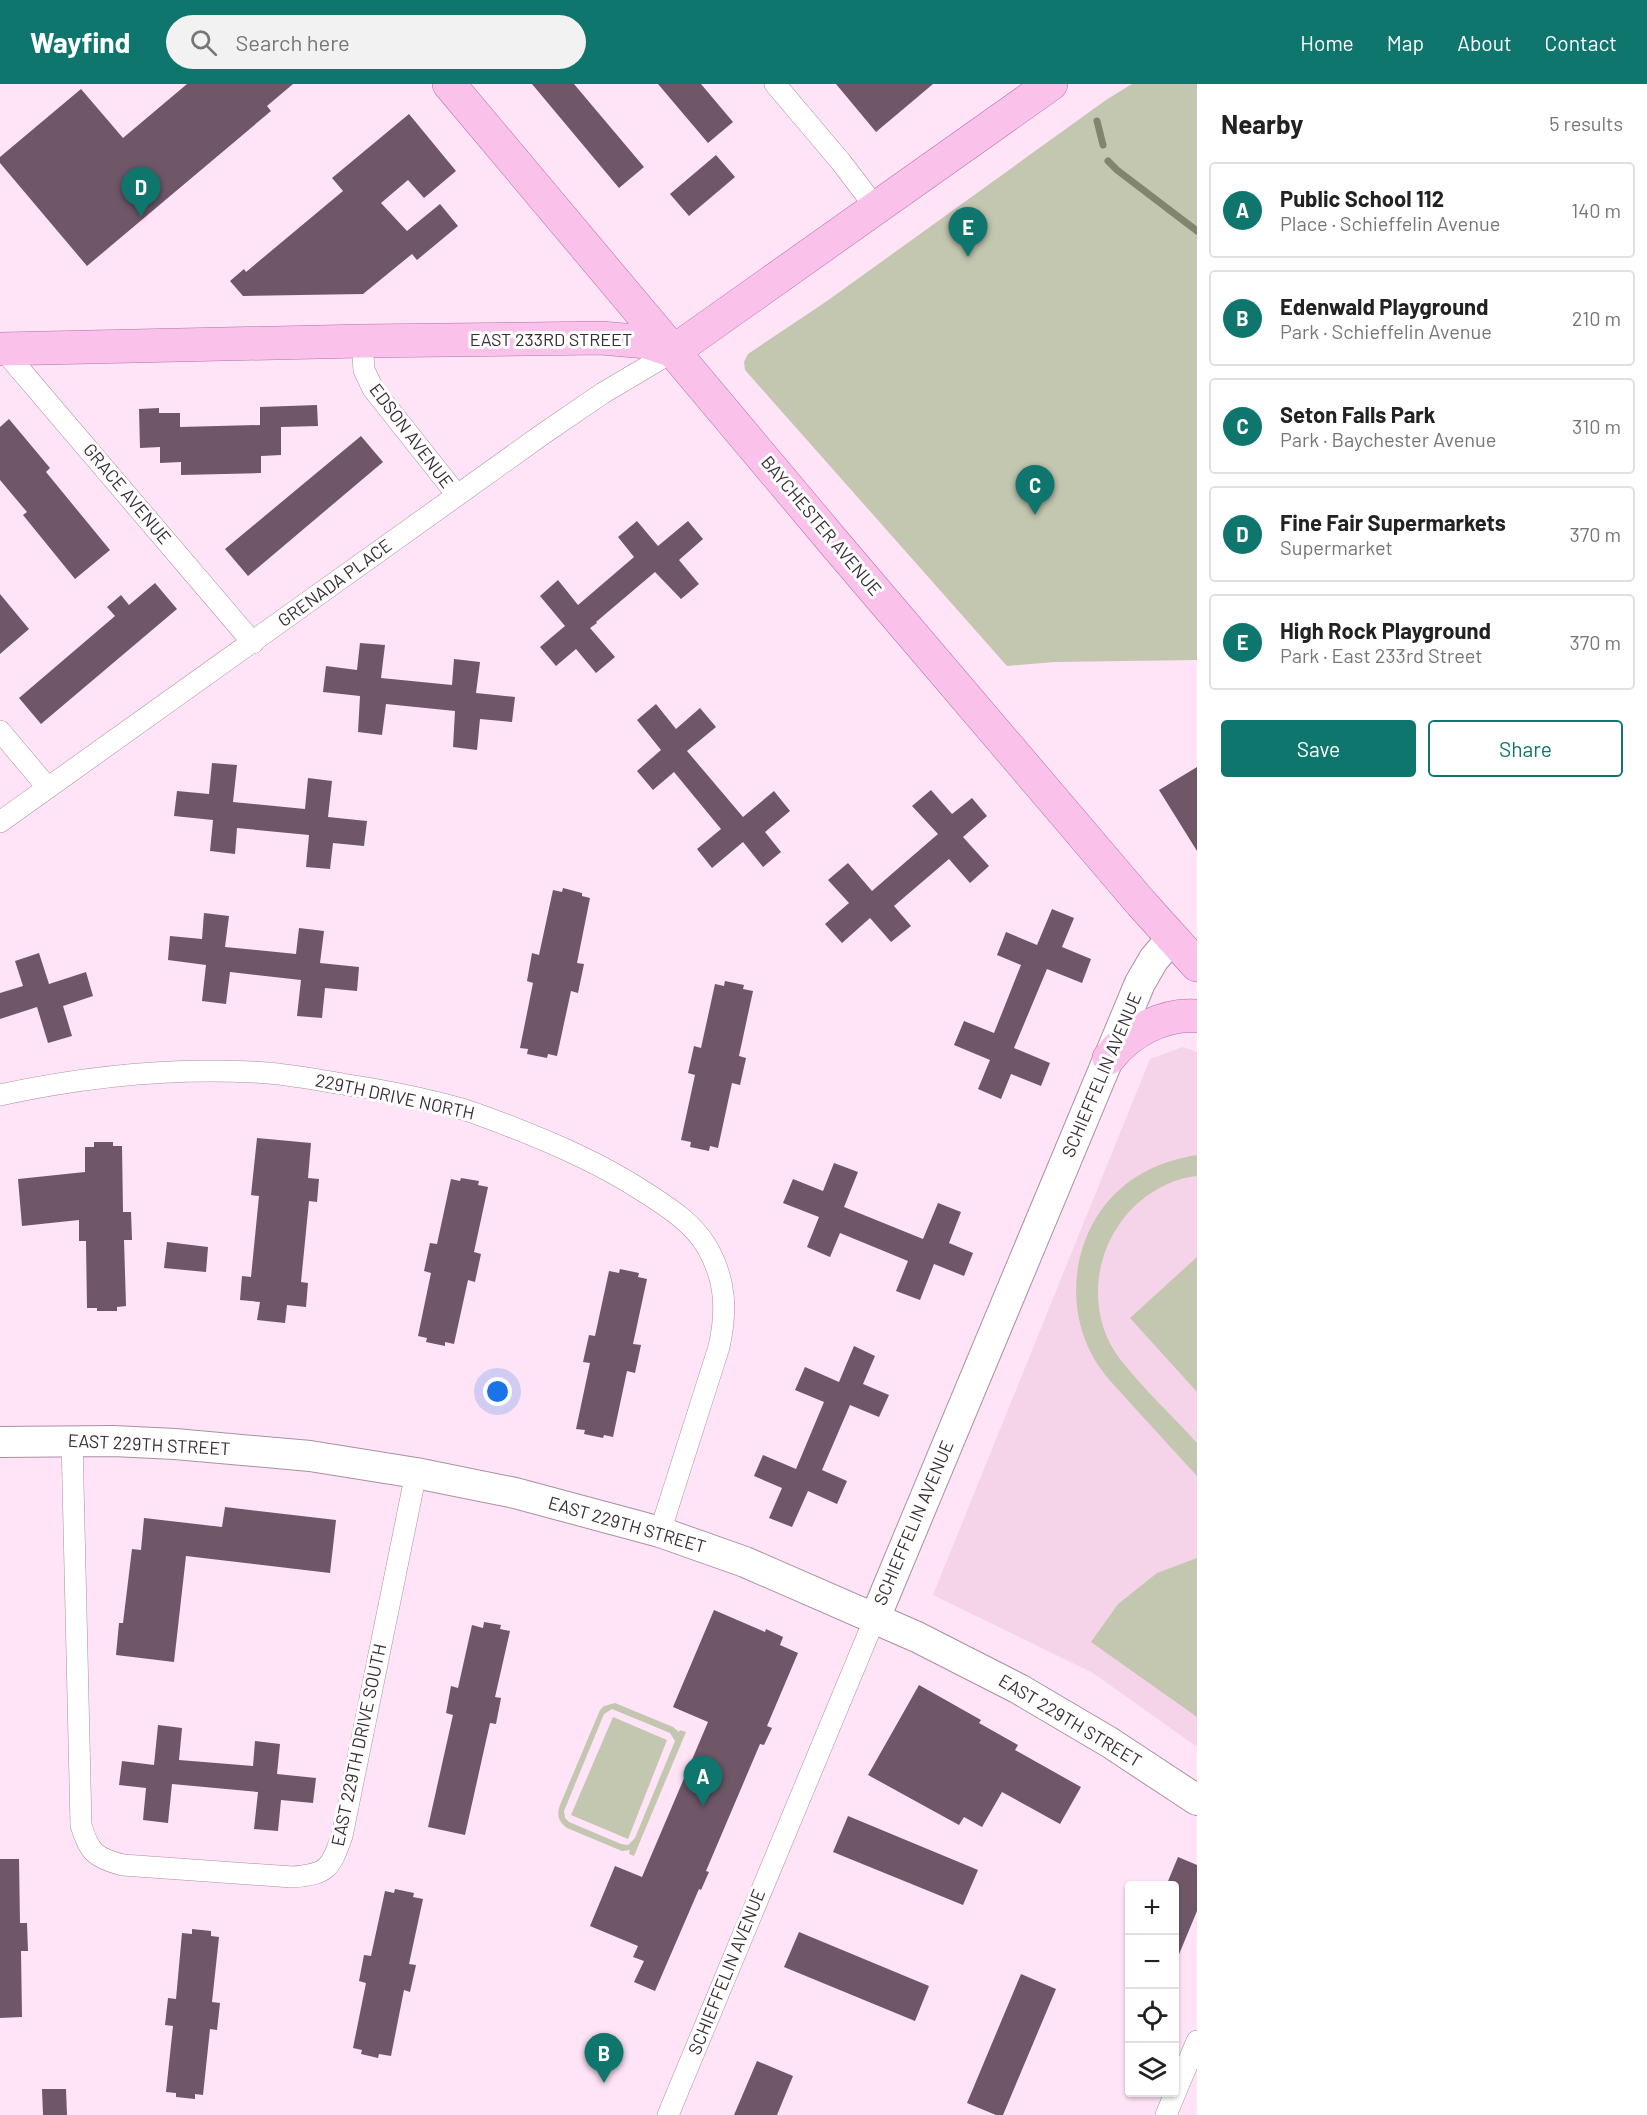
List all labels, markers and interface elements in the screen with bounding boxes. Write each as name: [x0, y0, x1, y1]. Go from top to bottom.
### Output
search box: [166, 15, 586, 69]
text: Wayfind: [30, 25, 130, 59]
icon: search: [187, 26, 220, 59]
text: Search here: [235, 29, 350, 55]
text: Home: [1300, 30, 1354, 55]
text: Map: [1387, 30, 1424, 55]
text: About: [1457, 30, 1512, 55]
text: Contact: [1545, 30, 1617, 55]
text: Nearby: [1221, 108, 1303, 139]
text: 5 results: [1549, 111, 1623, 135]
pin: D: [122, 168, 160, 217]
text: Public School 112: [1280, 185, 1444, 211]
text: A: [1236, 198, 1249, 222]
text: 140 m: [1571, 198, 1621, 222]
pin: E: [948, 208, 988, 257]
text: Place · Schieffelin Avenue: [1280, 211, 1500, 235]
text: Edenwald Playground: [1280, 293, 1489, 319]
text: B: [1236, 306, 1249, 330]
text: 210 m: [1572, 306, 1621, 330]
text: Park · Schieffelin Avenue: [1280, 319, 1492, 343]
street label: EAST 233RD STREET: [470, 328, 632, 350]
street label: EDSON AVENUE: [365, 379, 458, 492]
text: Seton Falls Park: [1280, 401, 1436, 427]
text: C: [1236, 414, 1249, 438]
text: 310 m: [1572, 414, 1621, 438]
text: Park · Baychester Avenue: [1280, 427, 1497, 451]
street label: GRACE AVENUE: [79, 438, 176, 548]
street label: BAYCHESTER AVENUE: [757, 451, 887, 600]
pin: C: [1016, 466, 1054, 515]
text: Fine Fair Supermarkets: [1280, 509, 1506, 535]
text: D: [1236, 522, 1249, 546]
text: 370 m: [1569, 522, 1621, 546]
street label: GRENADA PLACE: [273, 533, 396, 631]
text: Supermarket: [1280, 535, 1393, 559]
text: High Rock Playground: [1280, 617, 1491, 643]
text: E: [1237, 630, 1248, 654]
text: 370 m: [1569, 630, 1621, 654]
text: Park · East 233rd Street: [1280, 643, 1483, 667]
button: Save: [1221, 720, 1416, 777]
button: Share: [1428, 720, 1623, 777]
street label: SCHIEFFELIN AVENUE: [1056, 989, 1146, 1160]
street label: 229TH DRIVE NORTH: [314, 1068, 477, 1124]
your location: [483, 1377, 512, 1406]
street label: EAST 229TH STREET: [67, 1429, 231, 1459]
street label: SCHIEFFELIN AVENUE: [868, 1437, 958, 1608]
street label: EAST 229TH STREET: [546, 1491, 709, 1557]
street label: EAST 229TH DRIVE SOUTH: [326, 1642, 390, 1848]
street label: EAST 229TH STREET: [995, 1669, 1146, 1772]
pin: A: [684, 1756, 722, 1806]
map controls: [1125, 1881, 1179, 2097]
button: +: [1125, 1881, 1179, 1935]
street label: SCHIEFFELIN AVENUE: [683, 1886, 769, 2058]
button: −: [1125, 1935, 1179, 1989]
button: locate: [1125, 1989, 1179, 2043]
pin: B: [584, 2034, 624, 2083]
button: layers: [1125, 2043, 1179, 2097]

